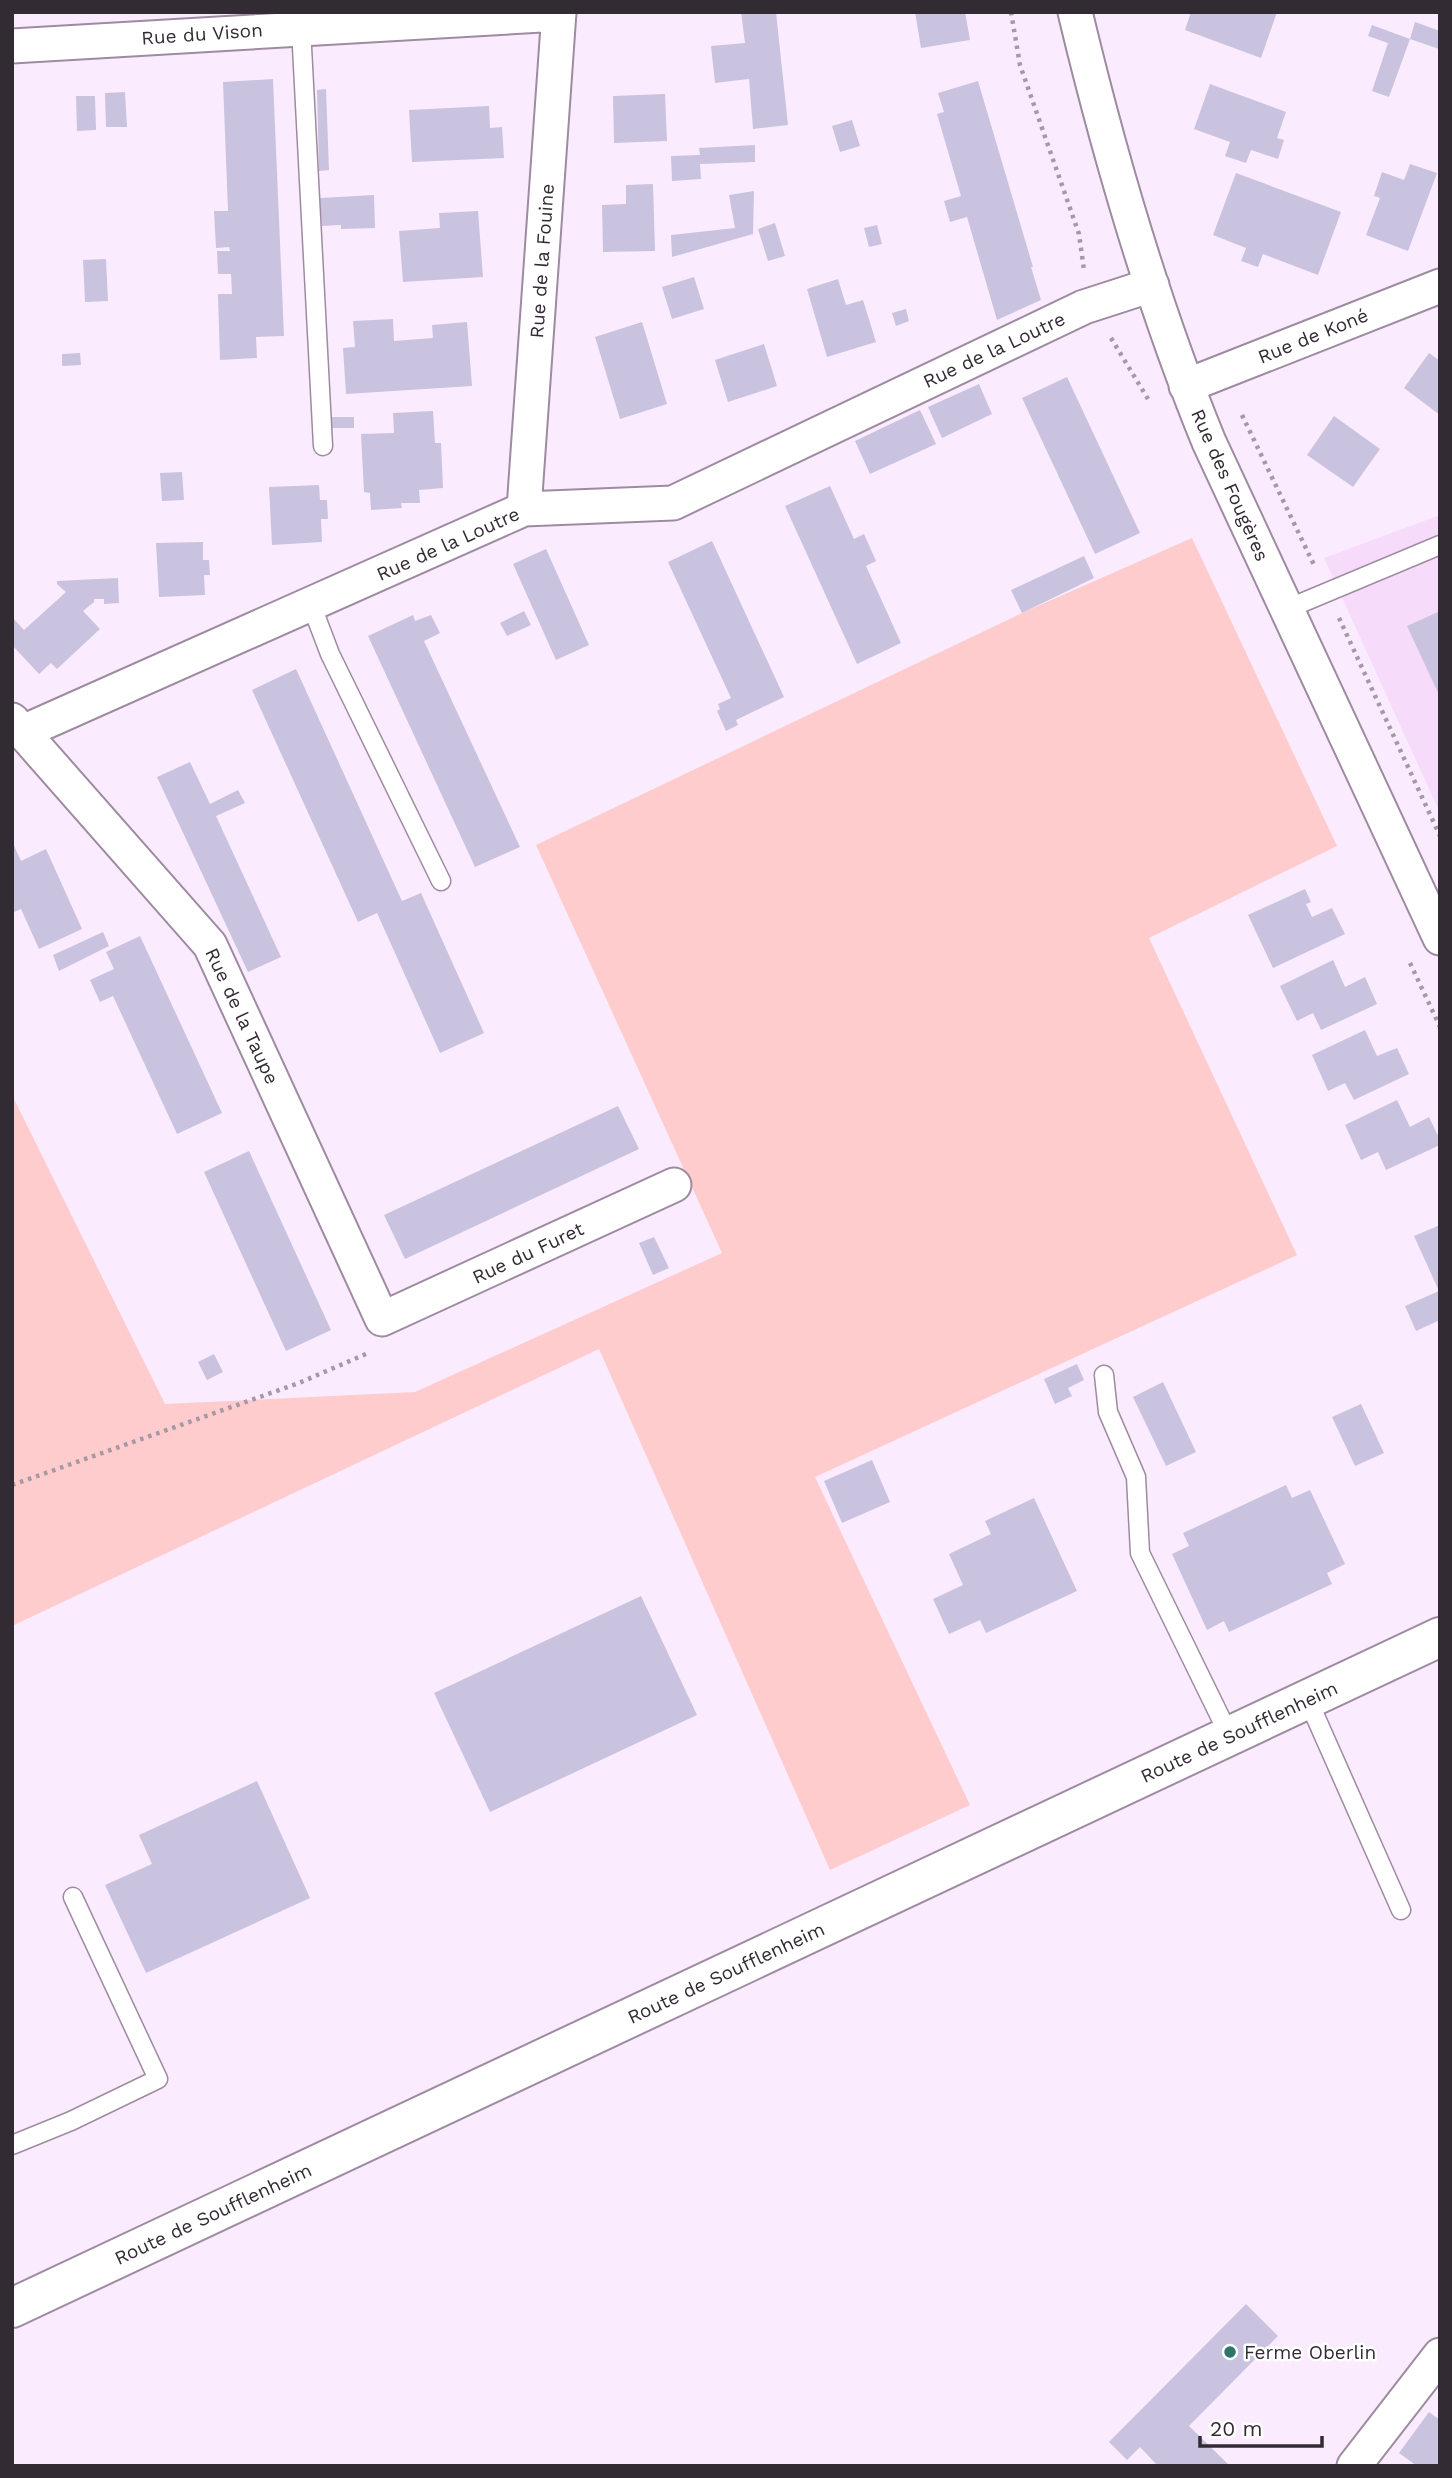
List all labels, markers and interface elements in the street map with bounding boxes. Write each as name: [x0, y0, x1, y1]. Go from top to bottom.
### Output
street label: Rue du Vison: [141, 18, 263, 50]
street label: Rue de la Fouine: [525, 183, 559, 339]
street label: Rue de Koné: [1255, 303, 1371, 369]
street label: Rue de la Loutre: [919, 307, 1069, 393]
street label: Rue des Fougères: [1186, 405, 1274, 565]
street label: Rue de la Loutre: [373, 502, 523, 586]
street label: Rue de la Taupe: [200, 944, 284, 1088]
street label: Rue du Furet: [469, 1217, 587, 1289]
street label: Route de Soufflenheim: [1137, 1676, 1341, 1788]
street label: Route de Soufflenheim: [624, 1917, 828, 2029]
street label: Route de Soufflenheim: [111, 2158, 315, 2270]
place label: Ferme Oberlin: [1244, 2341, 1376, 2364]
marker: Ferme Oberlin: [1222, 2344, 1238, 2360]
scale bar: [1200, 2404, 1322, 2448]
text: 20 m: [1210, 2416, 1262, 2441]

